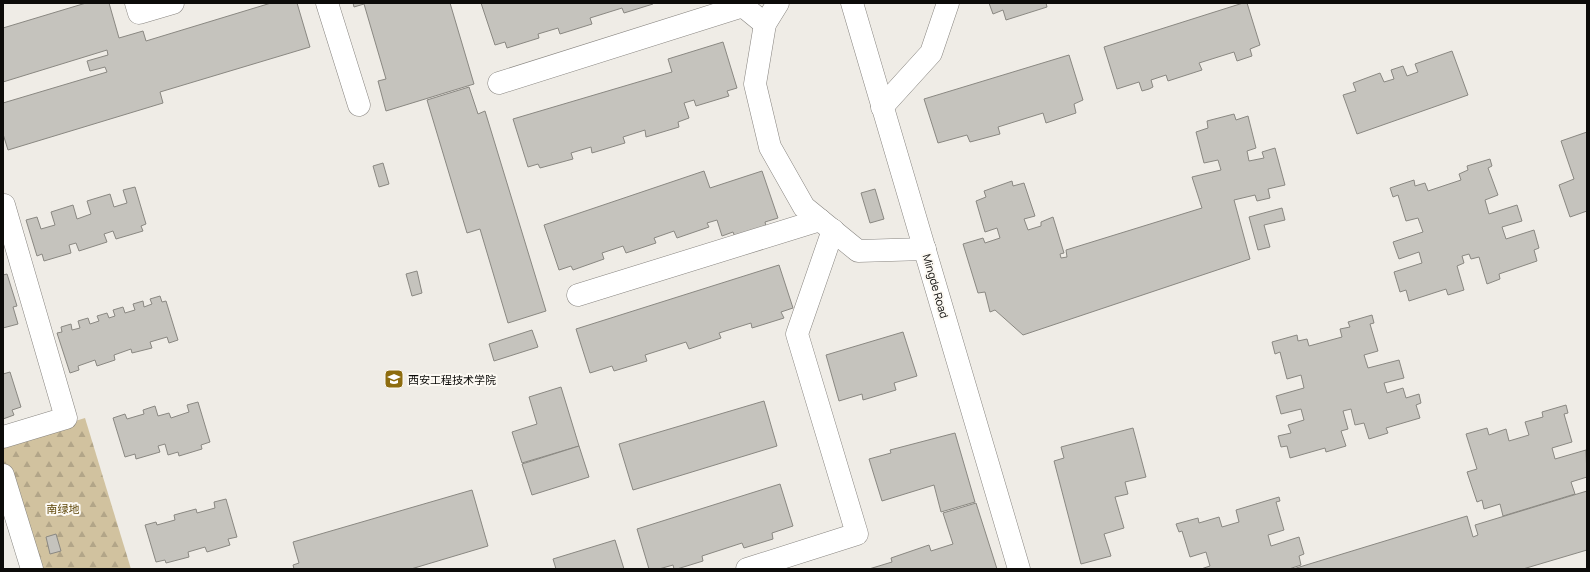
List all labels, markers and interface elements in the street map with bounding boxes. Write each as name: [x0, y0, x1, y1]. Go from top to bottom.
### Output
street label: Mingde Road: [920, 252, 952, 320]
school or university icon: 西安工程技术学院: [383, 368, 405, 390]
place label: 西安工程技术学院: [408, 372, 496, 387]
park label: 南绿地: [47, 501, 80, 516]

